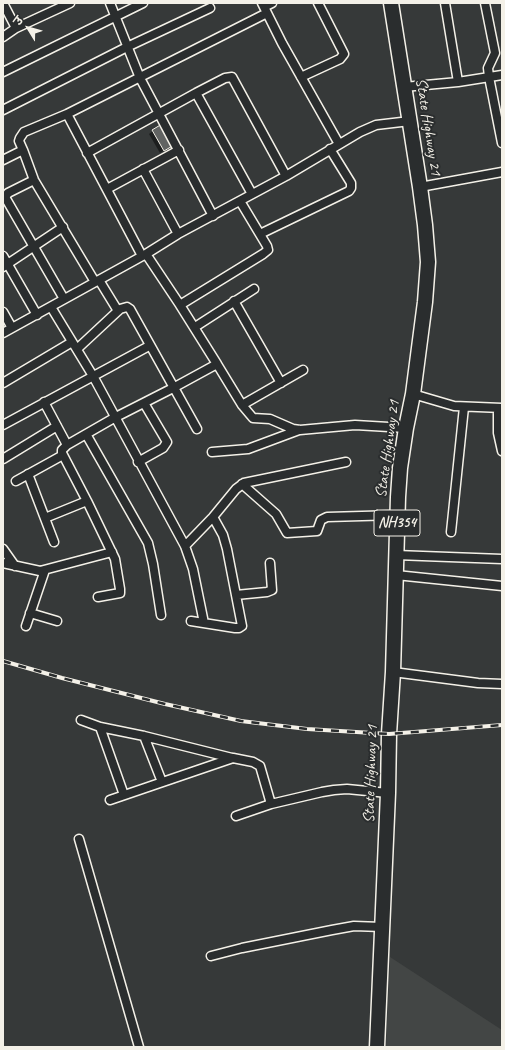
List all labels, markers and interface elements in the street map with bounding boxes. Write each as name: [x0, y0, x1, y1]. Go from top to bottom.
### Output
north arrow: [8, 8, 48, 48]
text: उ: [11, 14, 26, 28]
street label: State Highway 21: [411, 77, 445, 177]
street label: State Highway 21: [372, 399, 404, 499]
road number: NH354: [374, 510, 420, 536]
street label: State Highway 21: [360, 725, 382, 823]

